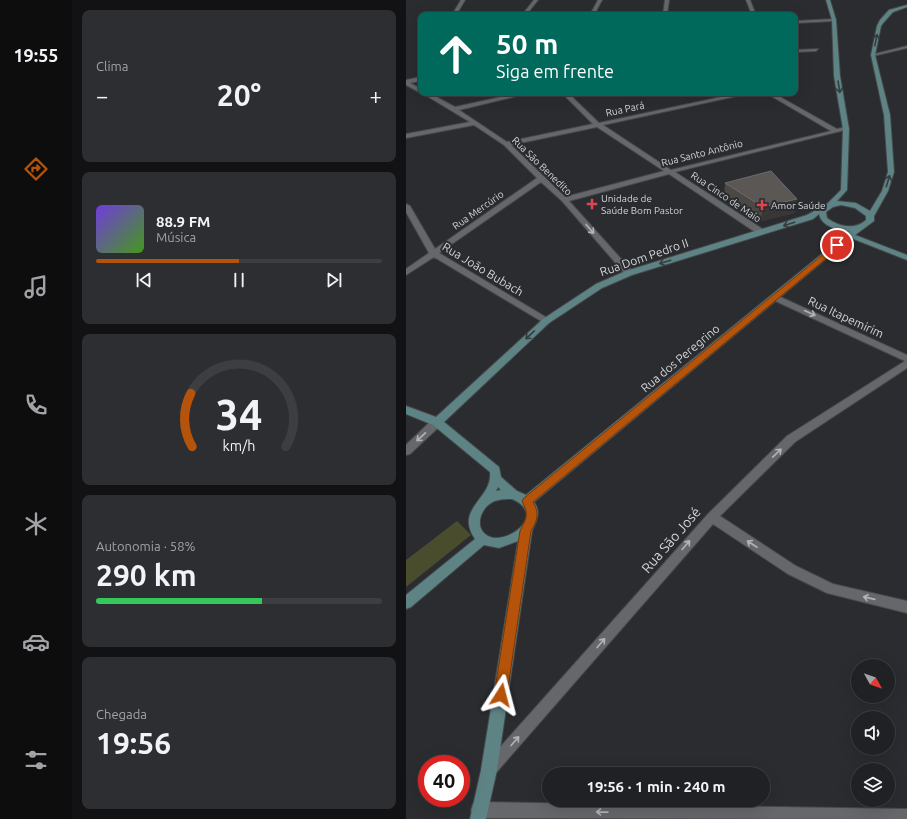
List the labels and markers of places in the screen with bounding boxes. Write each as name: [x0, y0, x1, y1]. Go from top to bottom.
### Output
place label: Unidade de Saúde Bom Pastor: [601, 193, 683, 216]
marker: Unidade de Saúde Bom Pastor: [586, 198, 598, 210]
marker: Amor Saúde: [756, 199, 768, 211]
place label: Amor Saúde: [771, 200, 826, 211]
pin: [820, 228, 854, 262]

